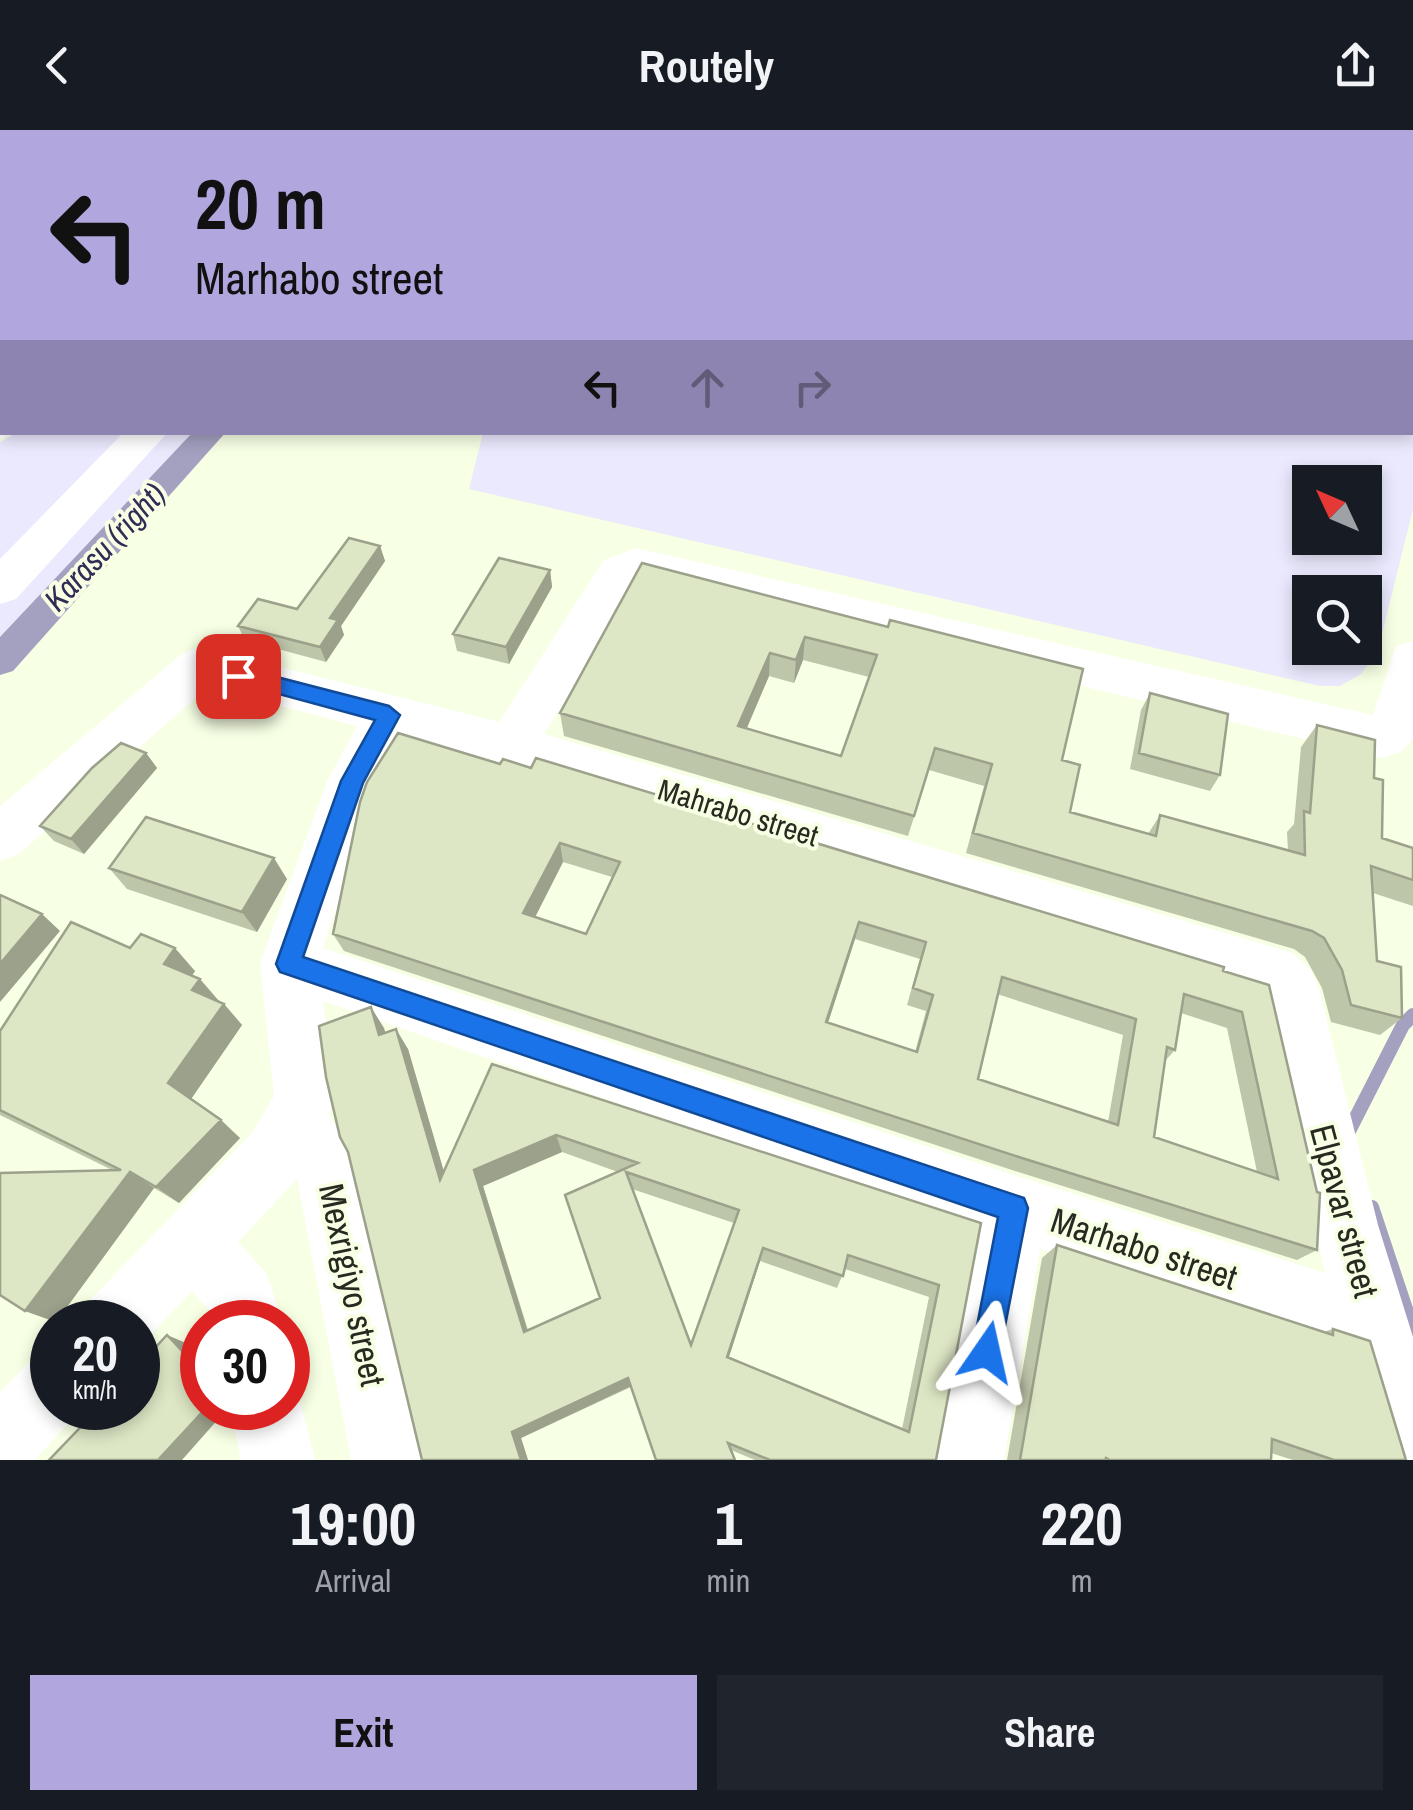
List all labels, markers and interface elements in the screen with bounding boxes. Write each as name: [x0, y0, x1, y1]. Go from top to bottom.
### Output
text: Routely: [639, 35, 774, 96]
icon: back: [30, 38, 85, 93]
icon: share: [1328, 38, 1383, 93]
text: 20 m: [195, 157, 326, 251]
icon: left: [30, 170, 160, 300]
text: Marhabo street: [195, 247, 443, 308]
icon: left: [575, 360, 630, 415]
icon: ahead: [680, 360, 735, 415]
icon: right: [785, 360, 840, 415]
north arrow: [1292, 465, 1382, 555]
map controls: [1292, 465, 1382, 665]
water label: Karasu (right): [34, 473, 175, 620]
button: search: [1292, 575, 1382, 665]
pin: [196, 634, 281, 719]
icon: arrive: [211, 649, 266, 704]
street label: Mahrabo street: [653, 769, 823, 855]
street label: Elpavar street: [1299, 1119, 1390, 1302]
street label: Mexrigiyo street: [308, 1179, 397, 1390]
street label: Marhabo street: [1045, 1196, 1243, 1301]
speed limit sign: 30: [180, 1300, 310, 1430]
position arrow: [935, 1300, 1039, 1404]
text: 20: [72, 1319, 118, 1387]
text: km/h: [73, 1373, 117, 1407]
text: 19:00: [290, 1483, 416, 1564]
text: 1: [715, 1483, 742, 1564]
text: 220: [1041, 1483, 1123, 1564]
text: Arrival: [315, 1559, 391, 1602]
text: min: [706, 1559, 750, 1602]
text: m: [1071, 1559, 1093, 1602]
button: Exit: [30, 1675, 697, 1790]
button: Share: [717, 1675, 1383, 1790]

